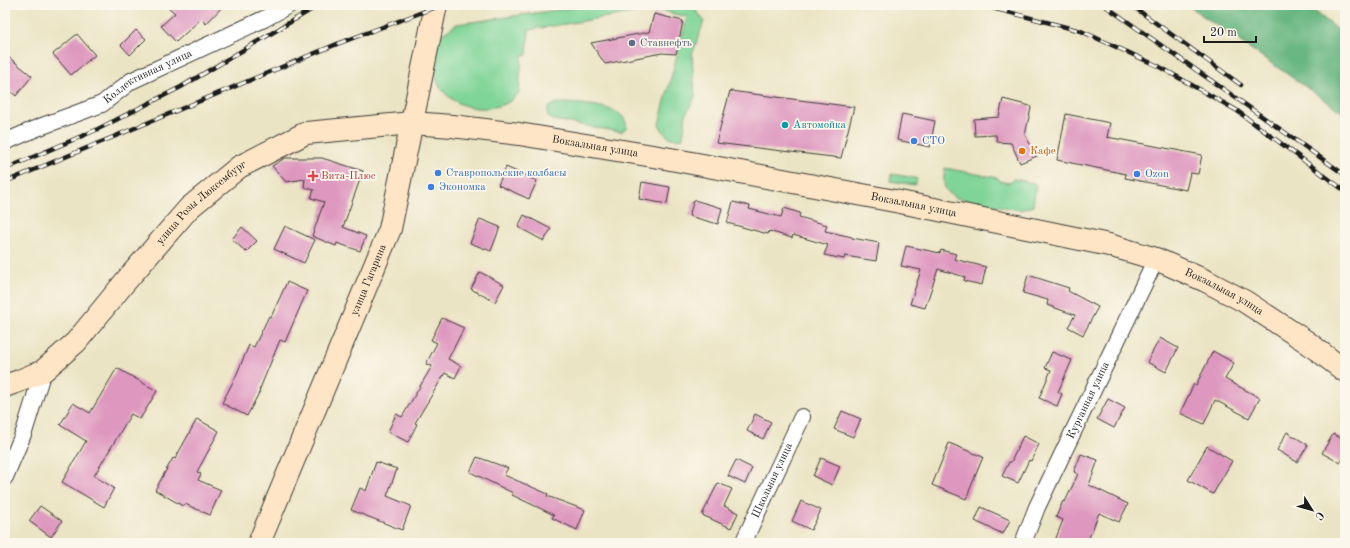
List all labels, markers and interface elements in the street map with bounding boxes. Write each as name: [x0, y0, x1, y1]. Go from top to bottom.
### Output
scale bar: [1204, 18, 1256, 44]
text: 20 m: [1210, 27, 1237, 39]
marker: Ставнефть: [627, 38, 637, 48]
place label: Ставнефть: [640, 38, 692, 49]
street label: Коллективная улица: [102, 48, 194, 106]
marker: Автомойка: [780, 120, 790, 130]
place label: Автомойка: [793, 120, 847, 131]
street label: Вокзальная улица: [551, 134, 640, 159]
marker: СТО: [909, 136, 919, 146]
place label: СТО: [922, 136, 945, 147]
marker: Кафе: [1017, 146, 1027, 156]
place label: Кафе: [1030, 146, 1056, 157]
street label: улица Розы Люксембург: [155, 159, 248, 247]
marker: Ставропольские колбасы: [433, 168, 443, 178]
place label: Ставропольские колбасы: [446, 168, 566, 179]
marker: Ozon: [1132, 169, 1142, 179]
place label: Ozon: [1145, 169, 1169, 180]
marker: Вита-Плюс: [308, 171, 318, 181]
place label: Вита-Плюс: [321, 171, 376, 182]
marker: Экономка: [426, 182, 436, 192]
place label: Экономка: [439, 182, 486, 193]
street label: Вокзальная улица: [870, 191, 958, 219]
street label: улица Гагарина: [349, 242, 389, 317]
street label: Вокзальная улица: [1183, 267, 1266, 318]
street label: Курганная улица: [1065, 360, 1112, 440]
street label: Школьная улица: [750, 441, 795, 520]
north arrow: [1292, 490, 1332, 530]
text: С: [1312, 509, 1325, 521]

